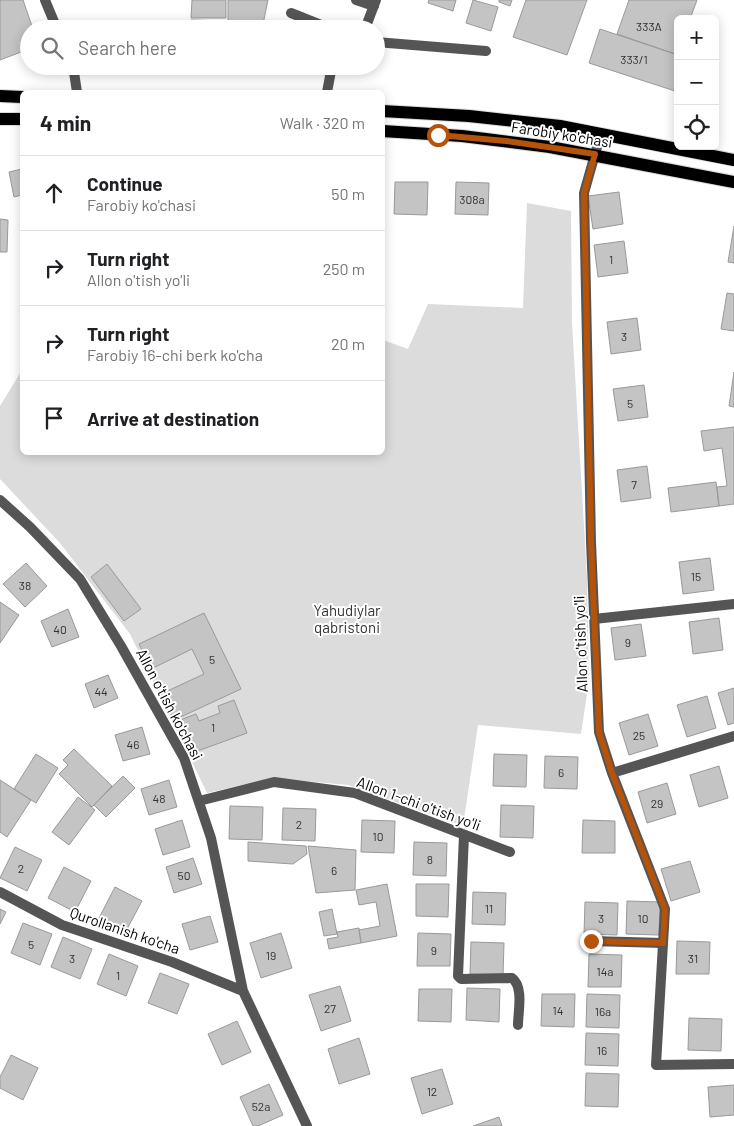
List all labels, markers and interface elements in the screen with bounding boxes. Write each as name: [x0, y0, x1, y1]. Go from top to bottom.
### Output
map controls: [674, 15, 719, 150]
button: +: [674, 15, 719, 60]
house number: 333A: [636, 19, 662, 33]
search box: [20, 20, 385, 75]
icon: search: [38, 34, 66, 62]
text: Search here: [78, 36, 177, 59]
house number: 333/1: [620, 52, 648, 66]
button: −: [674, 60, 719, 105]
button: locate: [674, 105, 719, 150]
text: 4 min: [40, 110, 91, 135]
text: Walk · 320 m: [280, 113, 365, 132]
street label: Farobiy ko'chasi: [510, 117, 614, 151]
route start: [427, 124, 450, 147]
text: Continue: [87, 172, 163, 195]
icon: ahead: [40, 179, 68, 207]
text: 50 m: [331, 184, 365, 203]
house number: 308a: [459, 192, 485, 206]
text: Farobiy ko'chasi: [87, 195, 196, 214]
text: Turn right: [87, 247, 169, 270]
house number: 1: [609, 252, 613, 266]
icon: right: [40, 254, 68, 282]
text: 250 m: [323, 259, 365, 278]
text: Allon o'tish yo'li: [87, 270, 190, 289]
text: Turn right: [87, 322, 169, 345]
icon: right: [40, 329, 68, 357]
house number: 3: [621, 329, 627, 343]
text: 20 m: [331, 334, 365, 353]
text: Farobiy 16-chi berk ko'cha: [87, 345, 263, 364]
house number: 5: [627, 396, 633, 410]
icon: arrive: [40, 404, 68, 432]
text: Arrive at destination: [87, 407, 259, 430]
house number: 7: [631, 477, 637, 491]
house number: 15: [691, 569, 701, 583]
house number: 38: [19, 578, 31, 592]
street label: Allon o'tish yo'li: [569, 595, 591, 693]
park label: Yahudiylar qabristoni: [313, 601, 381, 636]
house number: 40: [53, 622, 67, 636]
house number: 9: [625, 635, 631, 649]
street label: Allon o'tish ko'chasi: [133, 645, 207, 763]
house number: 5: [209, 652, 215, 666]
house number: 44: [94, 684, 108, 698]
house number: 1: [211, 720, 215, 734]
house number: 25: [633, 728, 645, 742]
house number: 46: [127, 737, 139, 751]
house number: 6: [558, 765, 564, 779]
street label: Allon 1-chi o'tish yo'li: [355, 772, 483, 834]
house number: 48: [153, 791, 165, 805]
house number: 29: [651, 796, 663, 810]
house number: 2: [296, 817, 302, 831]
house number: 10: [373, 829, 383, 843]
house number: 8: [427, 852, 433, 866]
house number: 2: [18, 861, 24, 875]
house number: 6: [331, 863, 337, 877]
house number: 50: [178, 868, 190, 882]
house number: 11: [485, 901, 493, 915]
street label: Qurollanish ko'cha: [68, 903, 182, 957]
house number: 3: [598, 911, 604, 925]
house number: 10: [638, 911, 648, 925]
route end: [580, 930, 603, 953]
house number: 5: [28, 937, 34, 951]
house number: 9: [431, 943, 437, 957]
house number: 19: [266, 948, 276, 962]
house number: 3: [69, 951, 75, 965]
house number: 31: [688, 951, 698, 965]
house number: 14a: [597, 964, 613, 978]
house number: 1: [116, 968, 120, 982]
house number: 27: [324, 1001, 336, 1015]
house number: 14: [553, 1003, 563, 1017]
house number: 16a: [595, 1004, 611, 1018]
house number: 16: [597, 1043, 607, 1057]
house number: 12: [427, 1084, 437, 1098]
house number: 52a: [252, 1099, 270, 1113]

